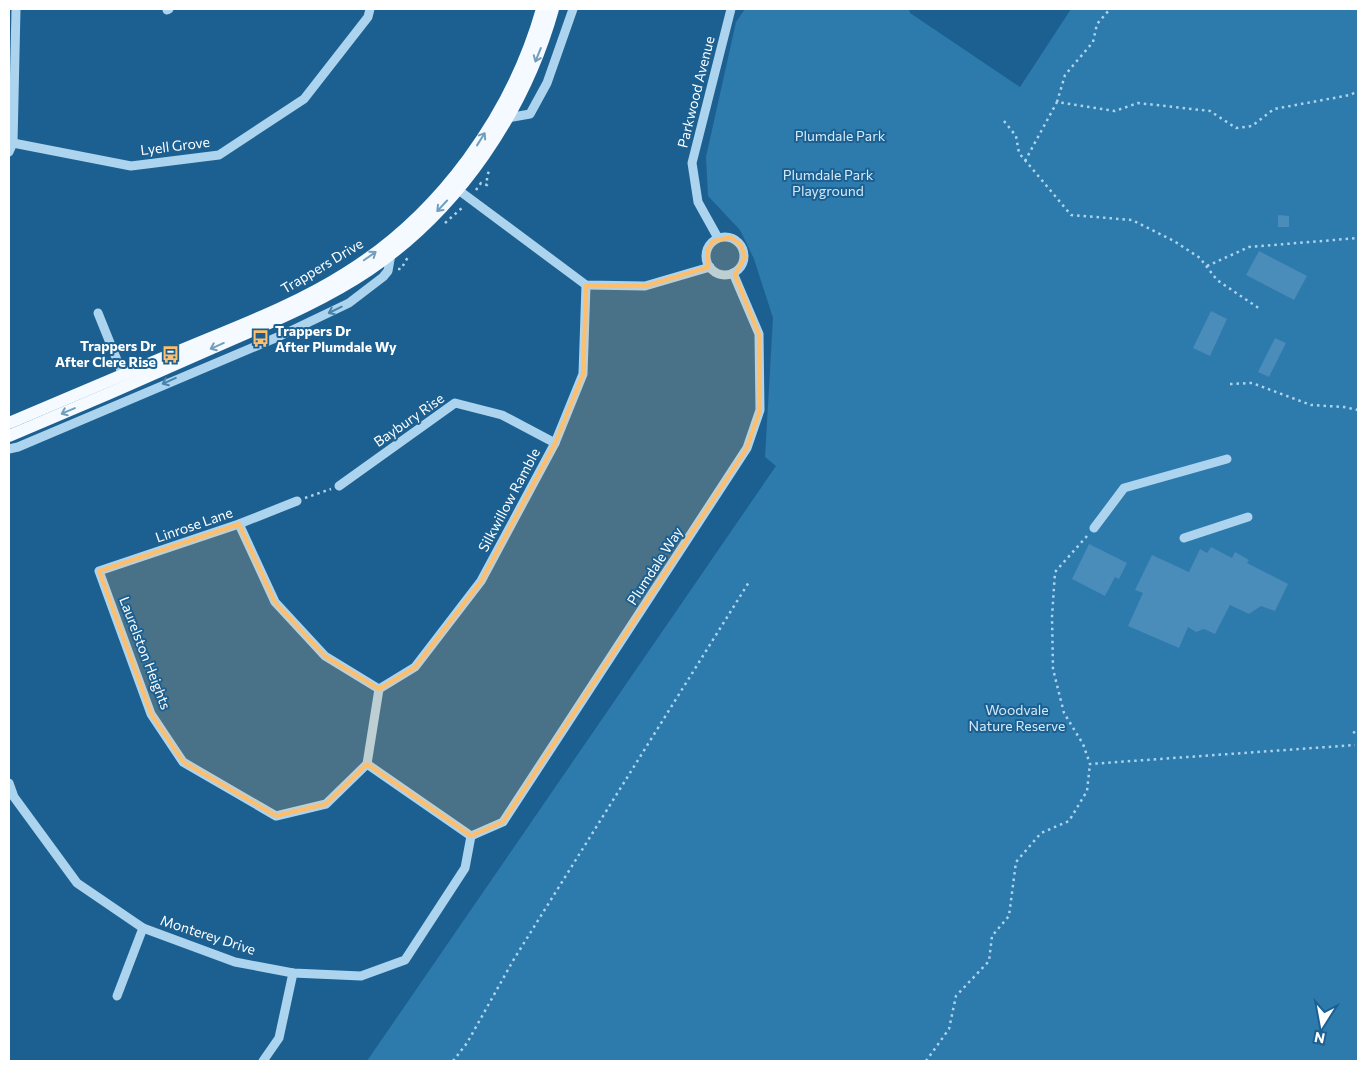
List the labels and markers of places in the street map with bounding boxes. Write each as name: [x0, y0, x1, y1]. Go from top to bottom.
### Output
place label: Trappers Dr After Plumdale Wy: [275, 322, 397, 355]
bus stop icon: Trappers Dr After Plumdale Wy: [251, 329, 271, 349]
place label: Trappers Dr After Clere Rise: [55, 337, 156, 370]
bus stop icon: Trappers Dr After Clere Rise: [160, 344, 180, 364]

